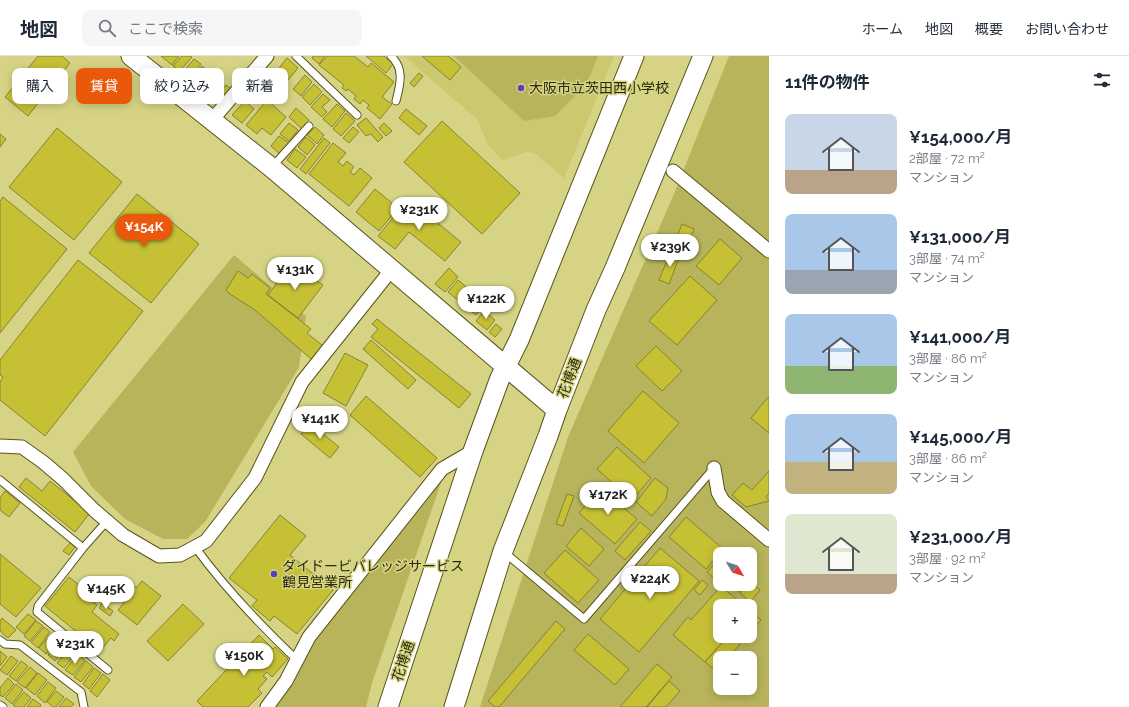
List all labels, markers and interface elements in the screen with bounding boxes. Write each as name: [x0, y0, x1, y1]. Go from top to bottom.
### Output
search box: [82, 10, 362, 46]
icon: search: [96, 17, 118, 39]
text: 地図: [20, 18, 58, 40]
text: ここで検索: [128, 20, 203, 38]
text: ホーム: [861, 21, 903, 37]
text: 地図: [925, 21, 953, 37]
text: 概要: [975, 21, 1003, 37]
text: お問い合わせ: [1025, 21, 1109, 37]
chip: 購入: [12, 68, 68, 104]
chip: 賃貸: [76, 68, 132, 104]
chip: 絞り込み: [140, 68, 224, 104]
chip: 新着: [232, 68, 288, 104]
icon: filters: [1091, 69, 1113, 91]
text: 11件の物件: [785, 72, 870, 92]
place label: 大阪市立茨田西小学校: [529, 80, 669, 96]
marker: 大阪市立茨田西小学校: [516, 83, 526, 93]
text: ¥154,000/月: [909, 127, 1013, 147]
icon: home: [817, 130, 865, 178]
text: 2部屋 · 72 m²: [909, 151, 985, 166]
text: マンション: [909, 170, 974, 185]
pin: ¥231K: [391, 197, 447, 231]
text: ¥231K: [400, 202, 438, 217]
pin: ¥154K: [116, 214, 172, 248]
text: ¥154K: [124, 219, 164, 234]
text: ¥131,000/月: [909, 227, 1011, 247]
icon: home: [817, 230, 865, 278]
pin: ¥239K: [642, 234, 698, 268]
text: ¥239K: [650, 239, 690, 254]
text: 3部屋 · 74 m²: [909, 251, 985, 266]
pin: ¥131K: [267, 257, 323, 291]
text: ¥131K: [276, 262, 314, 277]
text: マンション: [909, 270, 974, 285]
pin: ¥122K: [458, 286, 514, 320]
text: ¥122K: [466, 291, 506, 306]
text: ¥141,000/月: [909, 327, 1012, 347]
icon: home: [817, 330, 865, 378]
text: 3部屋 · 86 m²: [909, 351, 987, 366]
street label: 花博通: [554, 356, 584, 400]
text: マンション: [909, 370, 974, 385]
pin: ¥141K: [292, 406, 348, 440]
text: ¥141K: [301, 411, 339, 426]
text: ¥145,000/月: [909, 427, 1013, 447]
icon: home: [817, 430, 865, 478]
text: 3部屋 · 86 m²: [909, 451, 987, 466]
text: マンション: [909, 470, 974, 485]
pin: ¥172K: [580, 482, 636, 516]
text: ¥172K: [588, 487, 628, 502]
text: ¥231,000/月: [909, 527, 1013, 547]
icon: home: [817, 530, 865, 578]
north arrow: [713, 547, 757, 591]
map controls: [713, 547, 757, 695]
text: 3部屋 · 92 m²: [909, 551, 986, 566]
place label: ダイドービバレッジサービス 鶴見営業所: [282, 558, 464, 590]
pin: ¥224K: [622, 566, 678, 600]
marker: ダイドービバレッジサービス 鶴見営業所: [269, 569, 279, 579]
text: マンション: [909, 570, 974, 585]
text: ¥224K: [630, 571, 670, 586]
pin: ¥145K: [78, 576, 134, 610]
text: ¥145K: [86, 581, 126, 596]
button: +: [713, 599, 757, 643]
pin: ¥231K: [47, 631, 103, 665]
text: ¥231K: [56, 636, 94, 651]
street label: 花博通: [389, 639, 417, 683]
pin: ¥150K: [216, 643, 272, 677]
text: ¥150K: [224, 648, 264, 663]
button: −: [713, 651, 757, 695]

